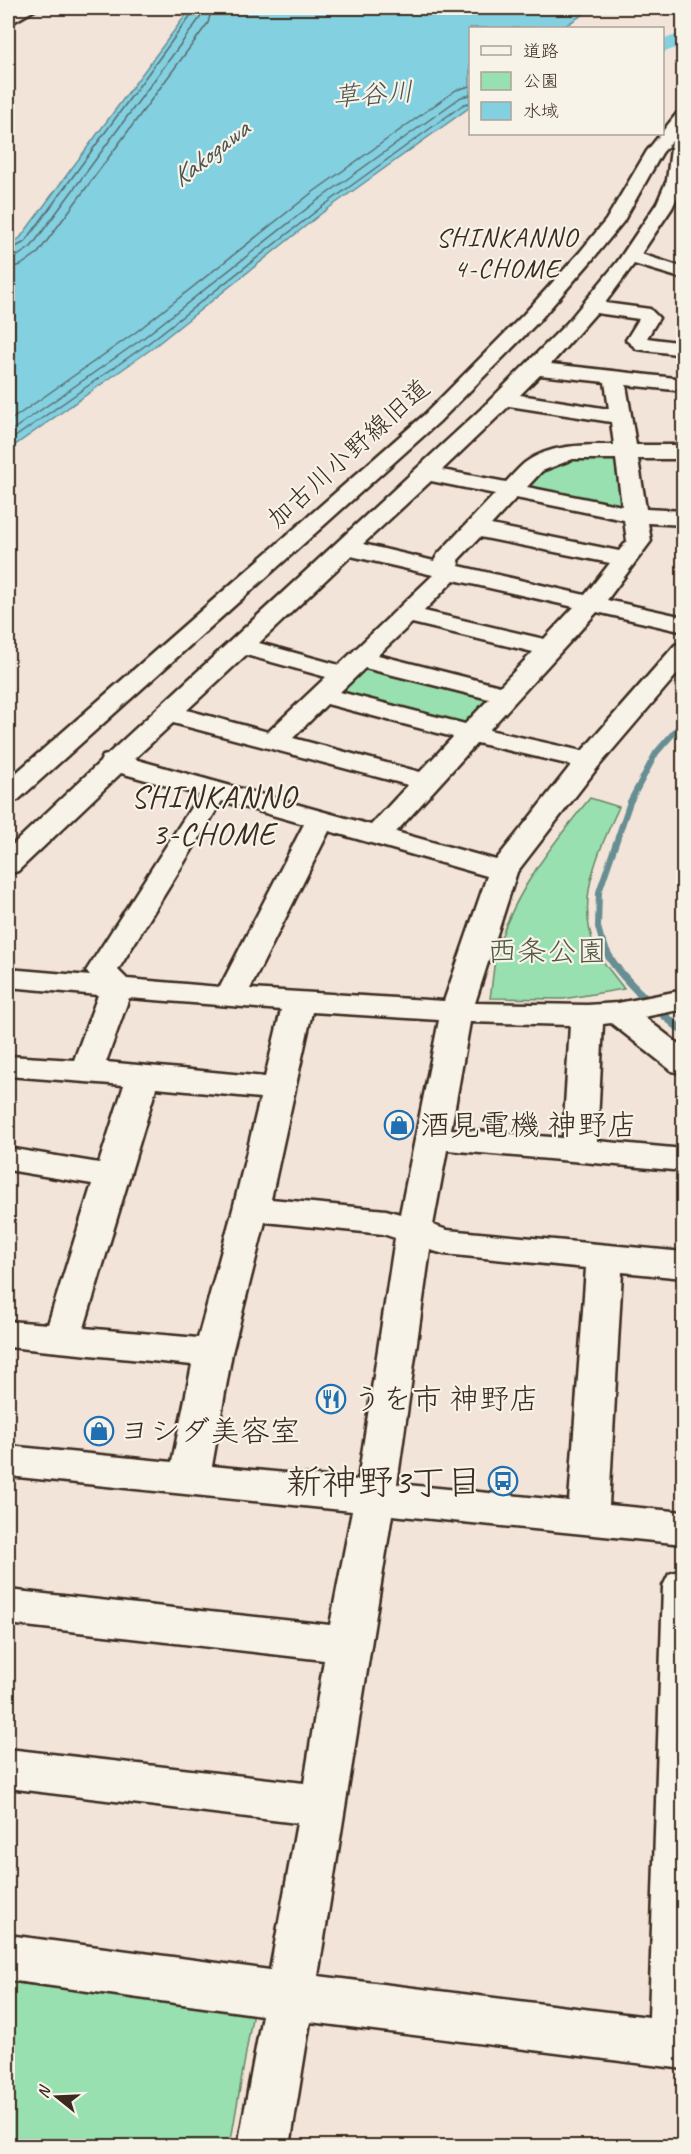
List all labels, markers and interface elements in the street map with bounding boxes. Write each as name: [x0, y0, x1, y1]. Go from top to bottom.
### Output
legend: [469, 27, 664, 135]
text: 道路: [523, 40, 559, 62]
text: 公園: [523, 70, 559, 92]
water label: 草谷川: [331, 74, 415, 114]
text: 水域: [523, 100, 559, 122]
water label: Kakogawa: [164, 111, 258, 194]
district label: SHINKANNO 4-CHOME: [436, 220, 579, 285]
street label: 加古川小野線旧道: [260, 372, 437, 535]
district label: SHINKANNO 3-CHOME: [131, 776, 299, 854]
park label: 西条公園: [487, 932, 607, 970]
place label: 酒見電機 神野店: [420, 1106, 637, 1144]
shop icon: 酒見電機 神野店: [383, 1109, 415, 1141]
place label: うを市 神野店: [352, 1380, 539, 1418]
restaurant icon: うを市 神野店: [315, 1383, 347, 1415]
place label: ヨシダ美容室: [120, 1412, 300, 1450]
shop icon: ヨシダ美容室: [83, 1415, 115, 1447]
place label: 新神野3丁目: [286, 1459, 482, 1505]
bus stop icon: 新神野3丁目: [487, 1465, 519, 1497]
north arrow: [27, 2067, 87, 2127]
text: N: [33, 2082, 56, 2100]

